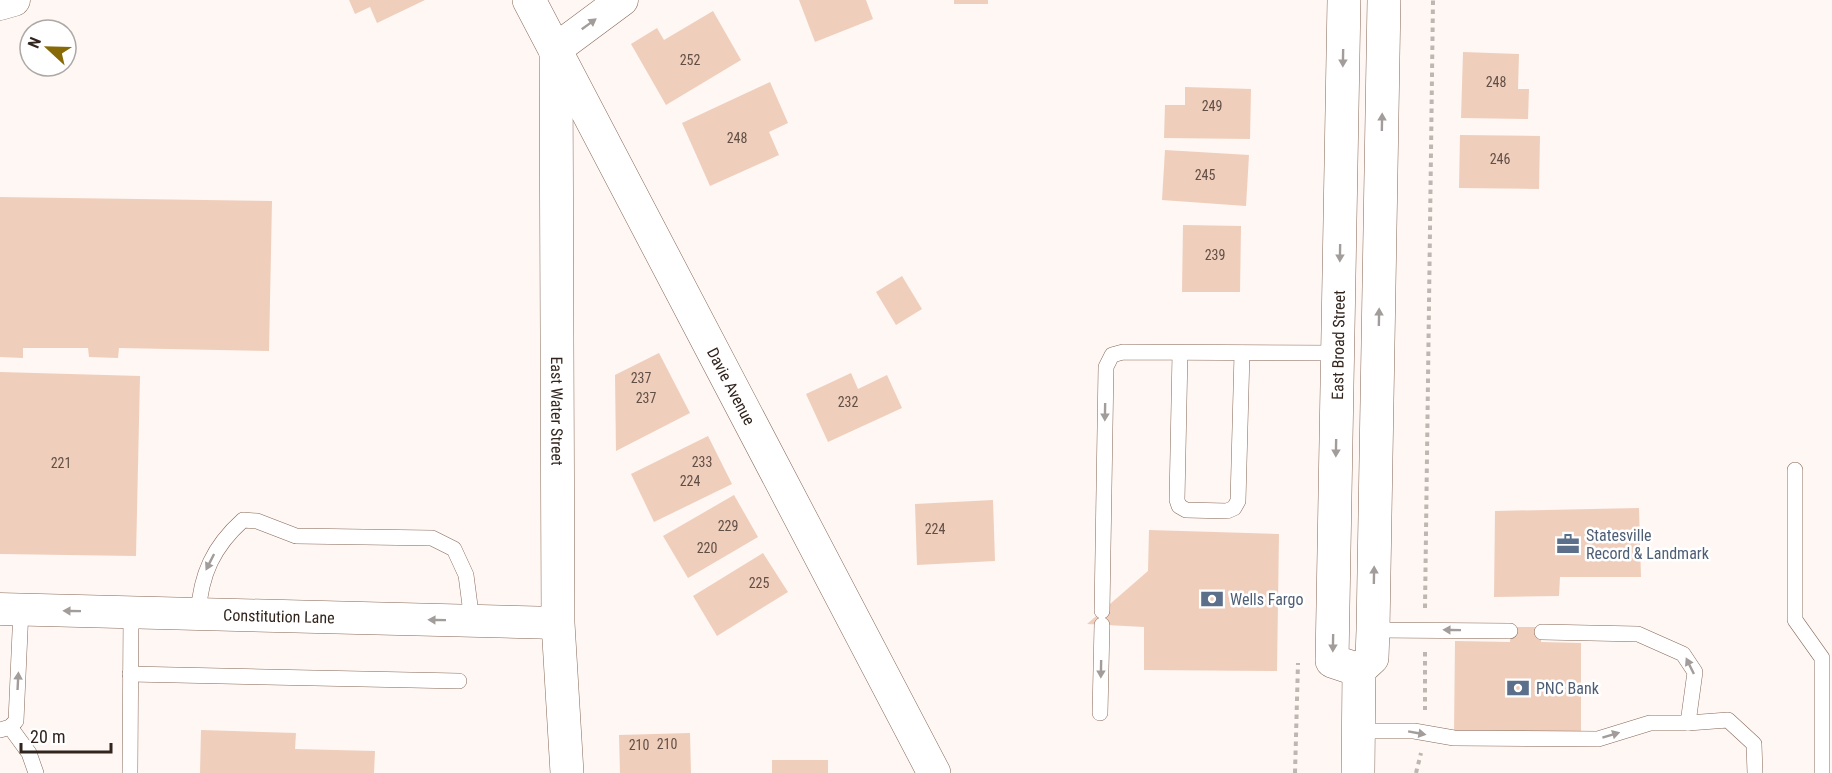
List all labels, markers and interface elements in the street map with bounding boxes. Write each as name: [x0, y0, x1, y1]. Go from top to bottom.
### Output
north arrow: [18, 18, 78, 78]
one-way arrow: [582, 19, 597, 31]
text: N: [24, 34, 45, 51]
one-way arrow: [1338, 49, 1348, 68]
house number: 252: [680, 52, 700, 68]
house number: 248: [1486, 74, 1506, 90]
house number: 249: [1202, 98, 1222, 114]
one-way arrow: [1377, 113, 1387, 132]
house number: 248: [727, 130, 747, 146]
house number: 246: [1490, 151, 1510, 167]
house number: 245: [1195, 167, 1215, 183]
one-way arrow: [1335, 244, 1345, 263]
house number: 239: [1205, 247, 1225, 263]
street label: East Broad Street: [1328, 290, 1349, 400]
one-way arrow: [1374, 308, 1383, 327]
street label: Davie Avenue: [703, 345, 759, 428]
street label: East Water Street: [547, 356, 566, 466]
house number: 237: [631, 370, 651, 386]
house number: 237: [636, 390, 656, 406]
house number: 232: [838, 394, 858, 410]
one-way arrow: [1100, 403, 1110, 422]
one-way arrow: [1331, 439, 1341, 458]
house number: 233: [692, 454, 712, 470]
house number: 221: [51, 455, 71, 471]
house number: 224: [680, 473, 700, 489]
house number: 229: [718, 518, 738, 534]
house number: 224: [925, 521, 945, 537]
place label: Statesville Record & Landmark: [1586, 526, 1710, 563]
office icon: Statesville Record & Landmark: [1555, 531, 1581, 557]
house number: 220: [697, 540, 717, 556]
one-way arrow: [206, 553, 216, 571]
one-way arrow: [1369, 566, 1379, 585]
house number: 225: [749, 575, 769, 591]
bank icon: Wells Fargo: [1199, 586, 1225, 612]
place label: Wells Fargo: [1230, 590, 1304, 609]
one-way arrow: [63, 606, 82, 615]
street label: Constitution Lane: [223, 606, 335, 627]
one-way arrow: [427, 615, 446, 625]
one-way arrow: [1442, 626, 1461, 635]
one-way arrow: [1328, 634, 1337, 653]
one-way arrow: [1685, 657, 1695, 675]
one-way arrow: [1096, 659, 1106, 678]
one-way arrow: [13, 672, 22, 691]
bank icon: PNC Bank: [1505, 675, 1531, 701]
place label: PNC Bank: [1536, 679, 1600, 698]
scale bar: [21, 716, 111, 754]
text: 20 m: [30, 726, 65, 747]
one-way arrow: [1408, 728, 1427, 737]
one-way arrow: [1602, 730, 1620, 739]
house number: 210: [657, 736, 677, 752]
house number: 210: [629, 737, 649, 753]

